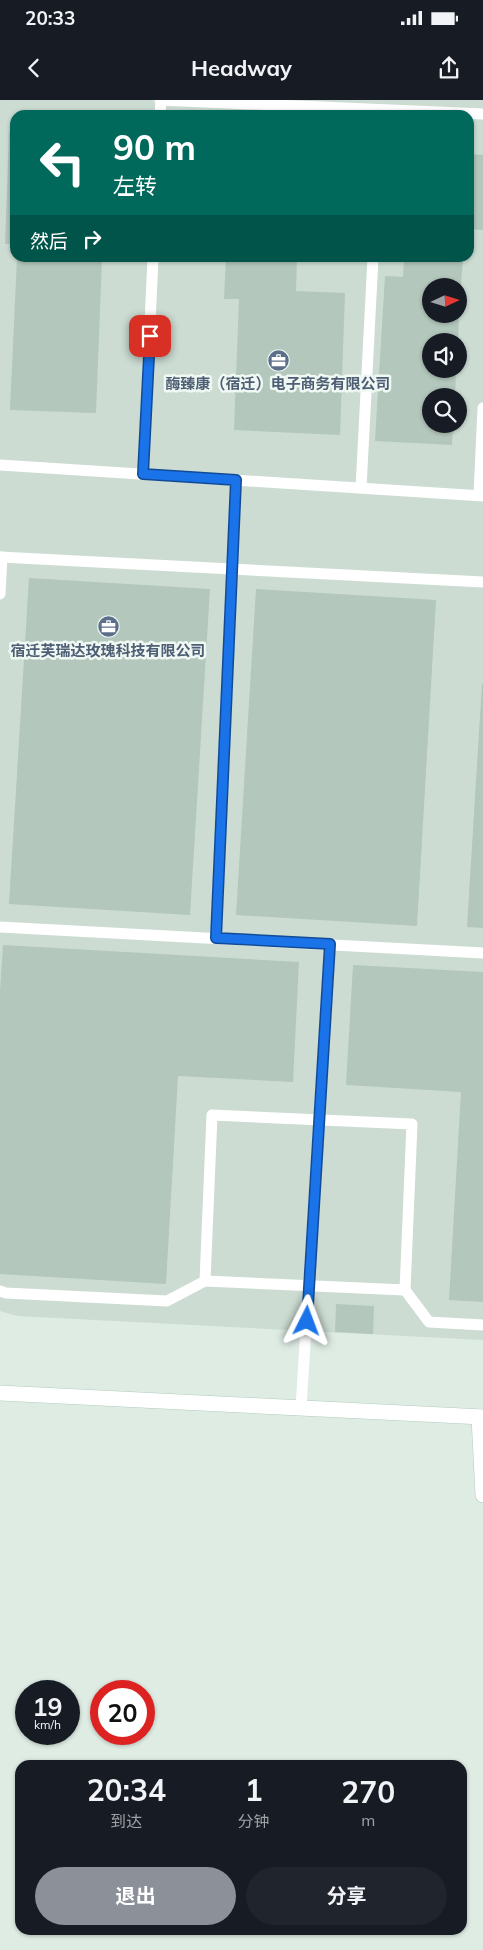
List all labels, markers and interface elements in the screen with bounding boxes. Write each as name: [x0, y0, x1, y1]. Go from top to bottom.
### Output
text: 20:33: [25, 6, 75, 30]
icon: back: [20, 54, 48, 82]
text: Headway: [191, 54, 292, 82]
icon: share: [435, 54, 463, 82]
text: 90 m: [113, 125, 196, 169]
icon: left: [30, 130, 95, 195]
text: 左转: [113, 172, 157, 200]
icon: right: [78, 225, 106, 253]
text: 然后: [30, 229, 68, 253]
north arrow: [422, 278, 468, 322]
map controls: [422, 278, 467, 433]
pin: [129, 315, 171, 357]
icon: arrive: [136, 322, 164, 350]
button: sound: [422, 333, 467, 378]
office icon: 酶臻康（宿迁）电子商务有限公司: [266, 348, 290, 372]
place label: 酶臻康（宿迁）电子商务有限公司: [165, 374, 391, 393]
button: search: [422, 388, 467, 433]
office icon: 宿迁芙瑞达玫瑰科技有限公司: [96, 615, 120, 639]
place label: 宿迁芙瑞达玫瑰科技有限公司: [10, 641, 206, 660]
position arrow: [280, 1294, 332, 1346]
speed limit sign: 20: [90, 1680, 155, 1745]
text: 19: [32, 1691, 63, 1722]
text: km/h: [34, 1717, 61, 1732]
text: 20:34: [87, 1771, 166, 1809]
text: 1: [245, 1771, 263, 1809]
text: 270: [341, 1773, 395, 1811]
text: m: [361, 1810, 375, 1830]
text: 到达: [110, 1811, 142, 1831]
text: 分钟: [238, 1811, 270, 1831]
button: 退出: [35, 1867, 236, 1925]
button: 分享: [246, 1867, 447, 1925]

